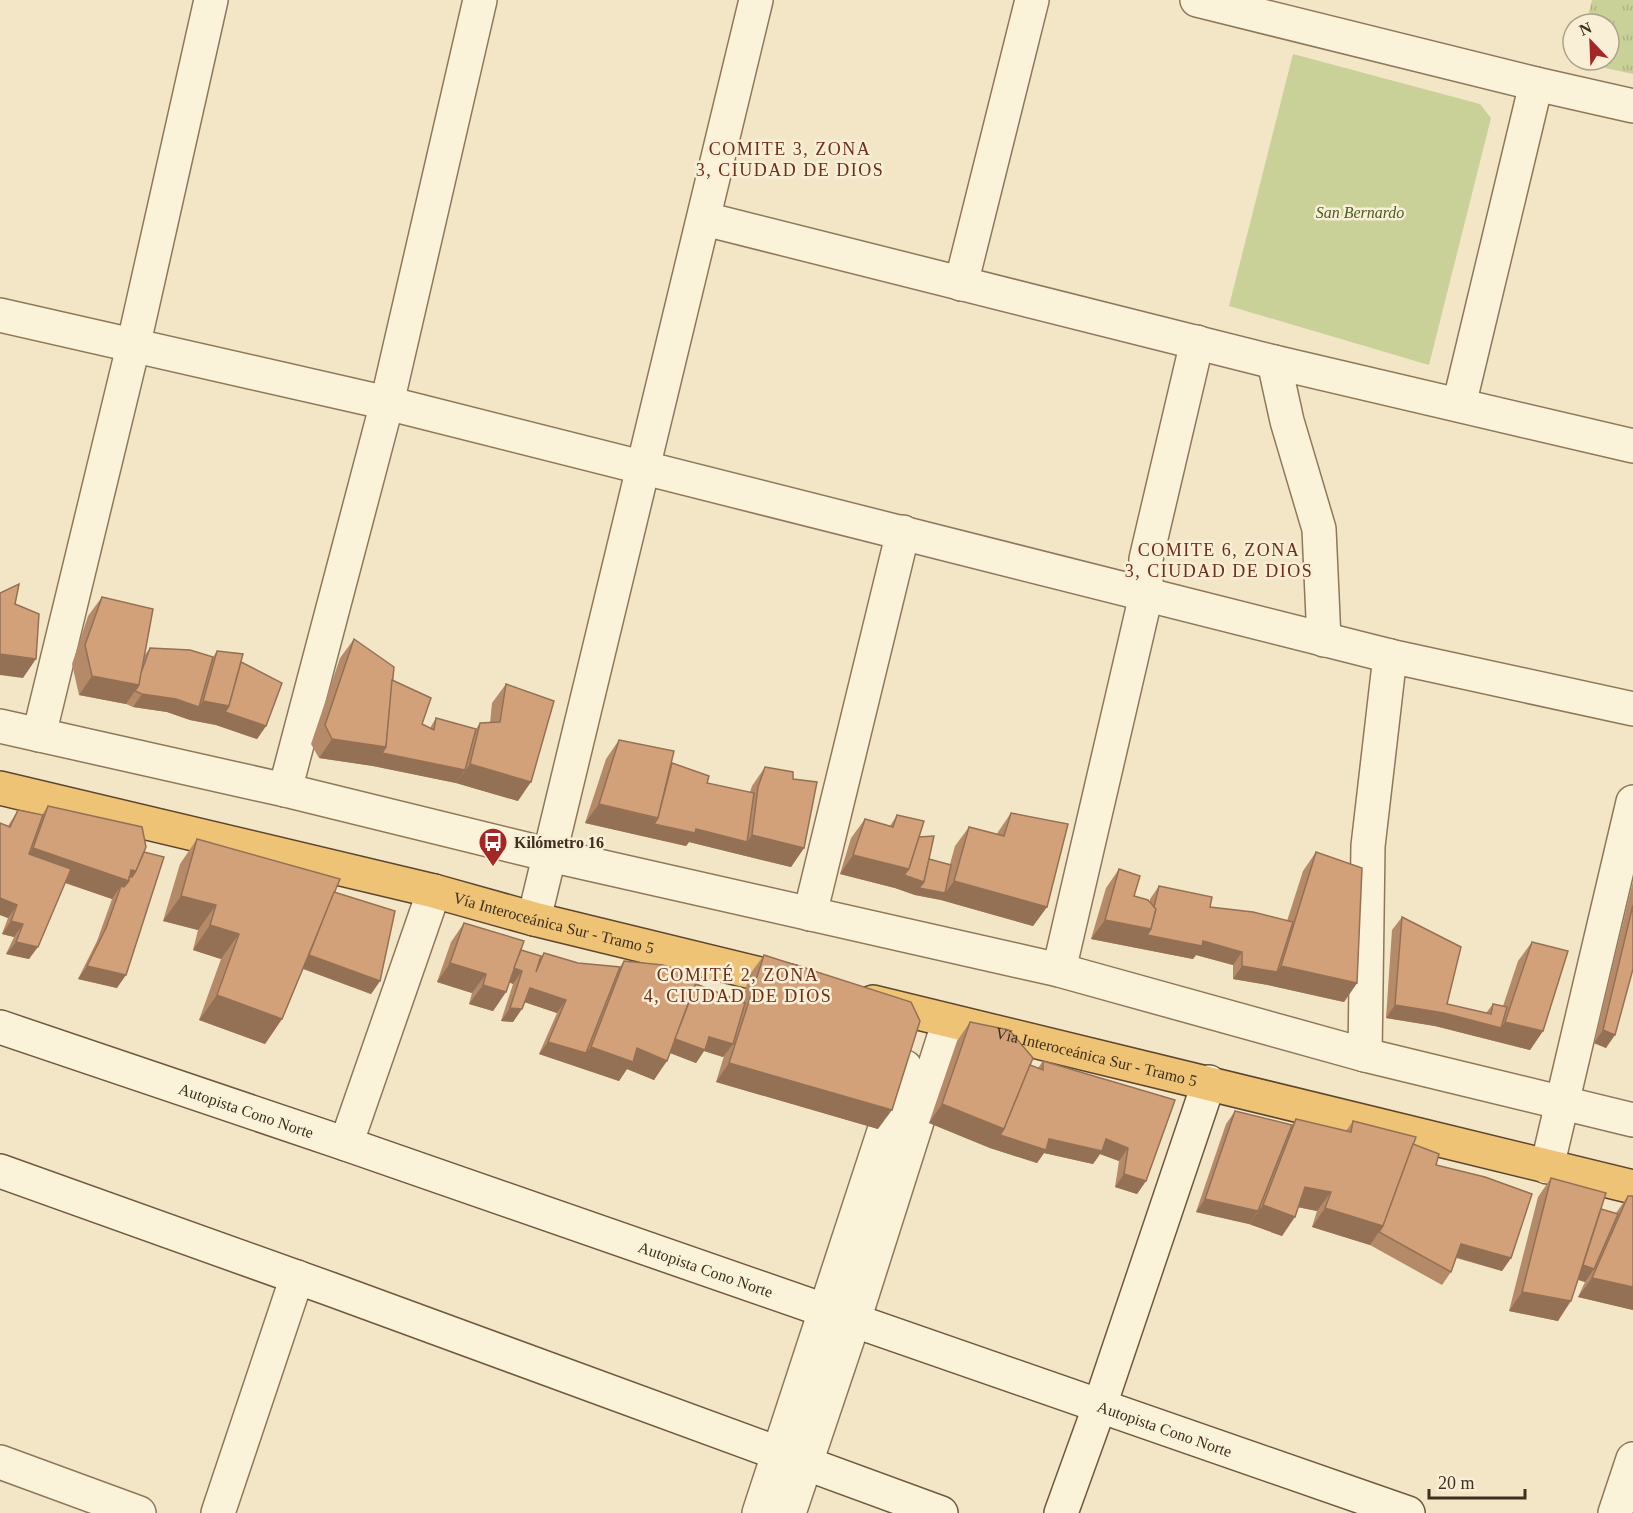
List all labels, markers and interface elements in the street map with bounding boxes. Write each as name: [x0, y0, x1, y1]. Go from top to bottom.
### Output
north arrow: [1561, 12, 1621, 72]
text: N: [1577, 18, 1594, 39]
district label: COMITE 3, ZONA 3, CIUDAD DE DIOS: [696, 139, 884, 180]
park label: San Bernardo: [1316, 204, 1404, 221]
district label: COMITE 6, ZONA 3, CIUDAD DE DIOS: [1125, 540, 1313, 581]
bus stop icon: Kilómetro 16: [477, 826, 509, 868]
place label: Kilómetro 16: [514, 834, 604, 851]
street label: Vía Interoceánica Sur - Tramo 5: [451, 889, 656, 957]
district label: COMITÉ 2, ZONA 4, CIUDAD DE DIOS: [644, 964, 832, 1006]
street label: Vía Interoceánica Sur - Tramo 5: [994, 1024, 1199, 1090]
street label: Autopista Cono Norte: [176, 1080, 316, 1141]
street label: Autopista Cono Norte: [636, 1238, 775, 1301]
street label: Autopista Cono Norte: [1095, 1398, 1234, 1460]
scale bar: [1429, 1462, 1525, 1500]
text: 20 m: [1438, 1473, 1475, 1493]

